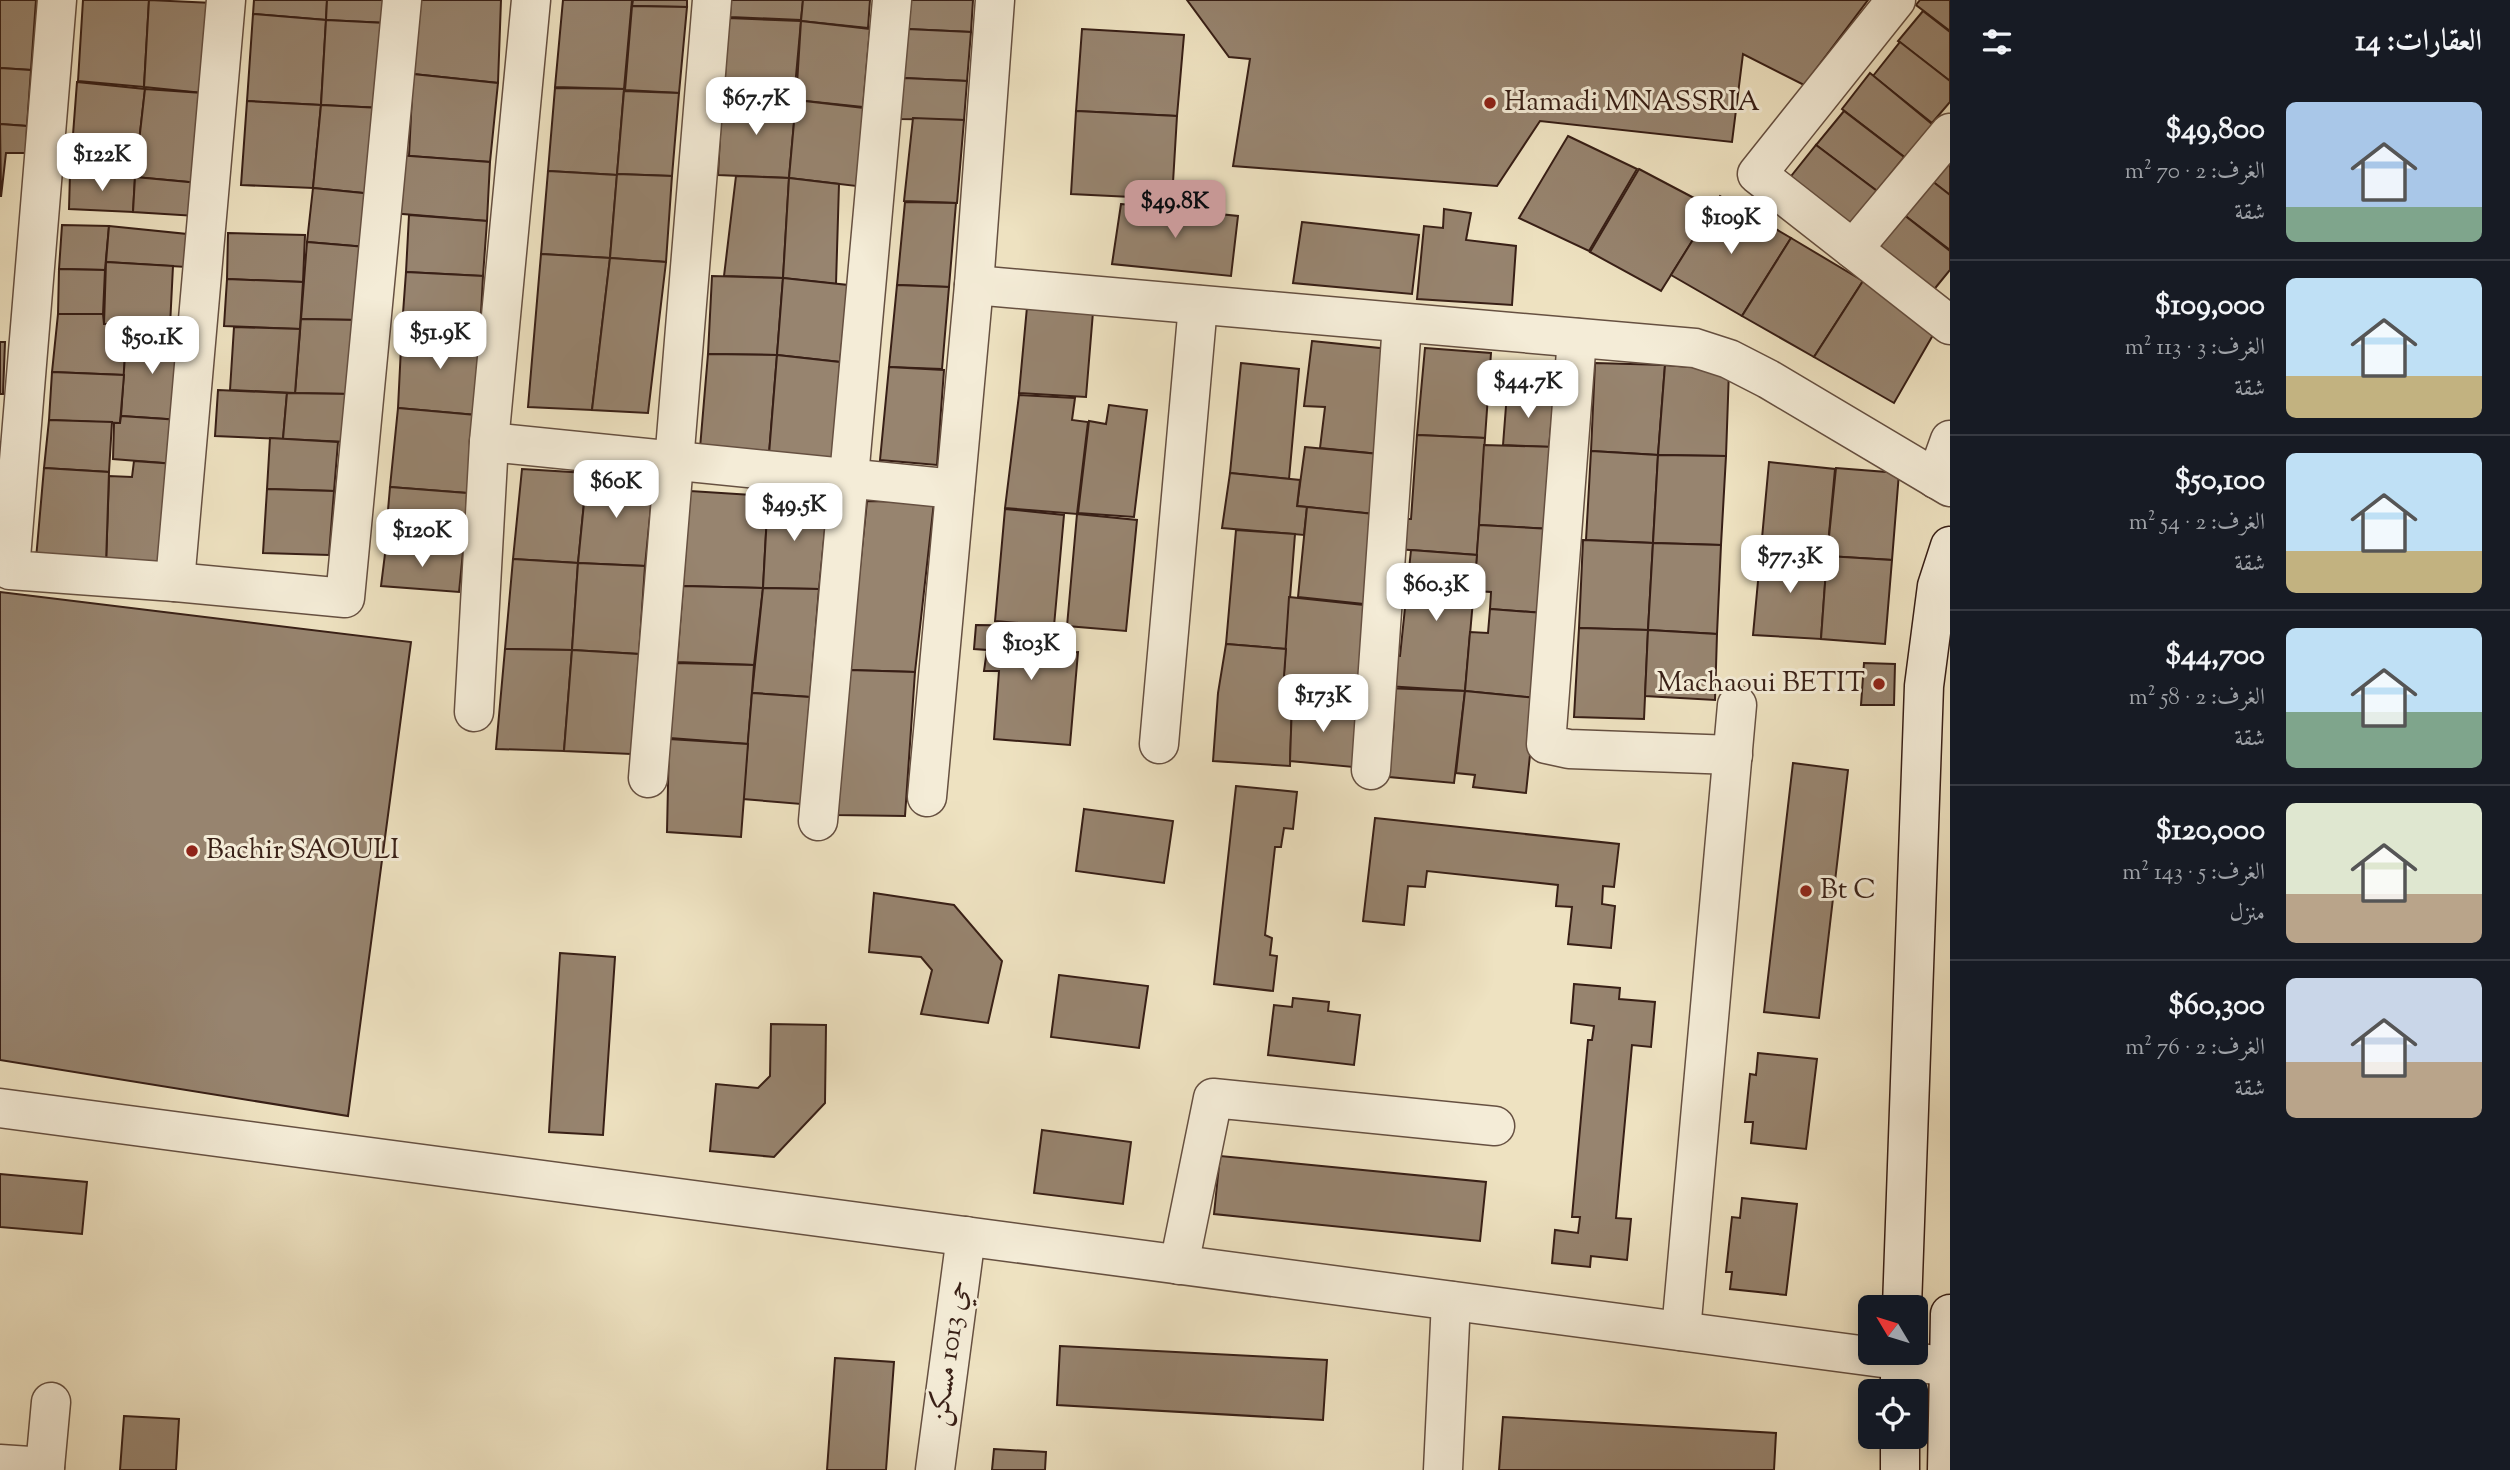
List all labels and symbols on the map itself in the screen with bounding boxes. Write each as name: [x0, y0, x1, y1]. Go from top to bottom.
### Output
pin: $67.7K: [699, 78, 813, 137]
place label: Hamadi MNASSRIA: [1504, 83, 1760, 123]
marker: Hamadi MNASSRIA: [1482, 95, 1498, 111]
pin: $122K: [53, 134, 151, 193]
pin: $49.8K: [1118, 180, 1232, 240]
pin: $109K: [1682, 196, 1780, 256]
pin: $51.9K: [383, 312, 497, 371]
pin: $50.1K: [95, 316, 209, 376]
pin: $44.7K: [1471, 360, 1585, 420]
pin: $60K: [575, 461, 657, 520]
pin: $49.5K: [737, 484, 851, 543]
pin: $120K: [373, 510, 471, 569]
pin: $77.3K: [1733, 536, 1847, 595]
pin: $60.3K: [1379, 564, 1493, 623]
pin: $103K: [982, 622, 1080, 682]
place label: Machaoui BETIT: [1657, 664, 1865, 704]
pin: $173K: [1274, 674, 1372, 734]
marker: Machaoui BETIT: [1871, 676, 1887, 692]
place label: Bachir SAOULI: [206, 831, 399, 871]
marker: Bachir SAOULI: [184, 843, 200, 859]
place label: Bt C: [1820, 871, 1876, 911]
marker: Bt C: [1798, 883, 1814, 899]
street label: حي 1013 مسكن: [920, 1277, 980, 1429]
north arrow: [1858, 1295, 1928, 1365]

